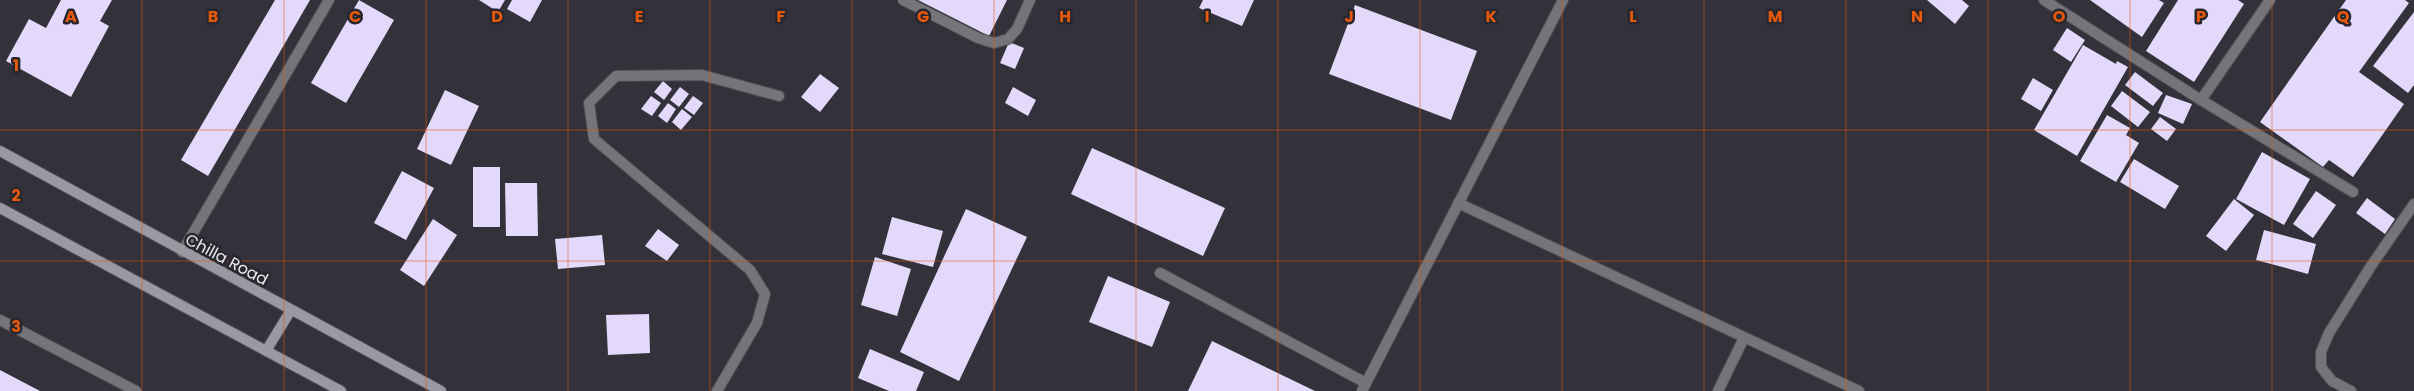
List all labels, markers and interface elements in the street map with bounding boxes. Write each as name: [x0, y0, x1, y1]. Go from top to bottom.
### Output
text: A: [65, 5, 77, 28]
text: B: [208, 5, 218, 28]
text: C: [349, 5, 361, 28]
text: D: [491, 5, 503, 28]
text: E: [635, 5, 643, 28]
text: F: [777, 5, 786, 28]
text: G: [917, 5, 929, 28]
text: H: [1059, 5, 1071, 28]
text: I: [1205, 5, 1209, 28]
text: J: [1344, 5, 1354, 28]
text: K: [1485, 5, 1497, 28]
text: L: [1629, 5, 1637, 28]
text: M: [1768, 5, 1782, 28]
text: N: [1911, 5, 1923, 28]
text: O: [2053, 5, 2066, 28]
text: P: [2196, 5, 2206, 28]
text: Q: [2337, 5, 2350, 28]
text: 1: [13, 54, 19, 77]
text: 2: [11, 184, 21, 207]
street label: Chilla Road: [181, 228, 272, 291]
text: 3: [11, 315, 21, 338]

